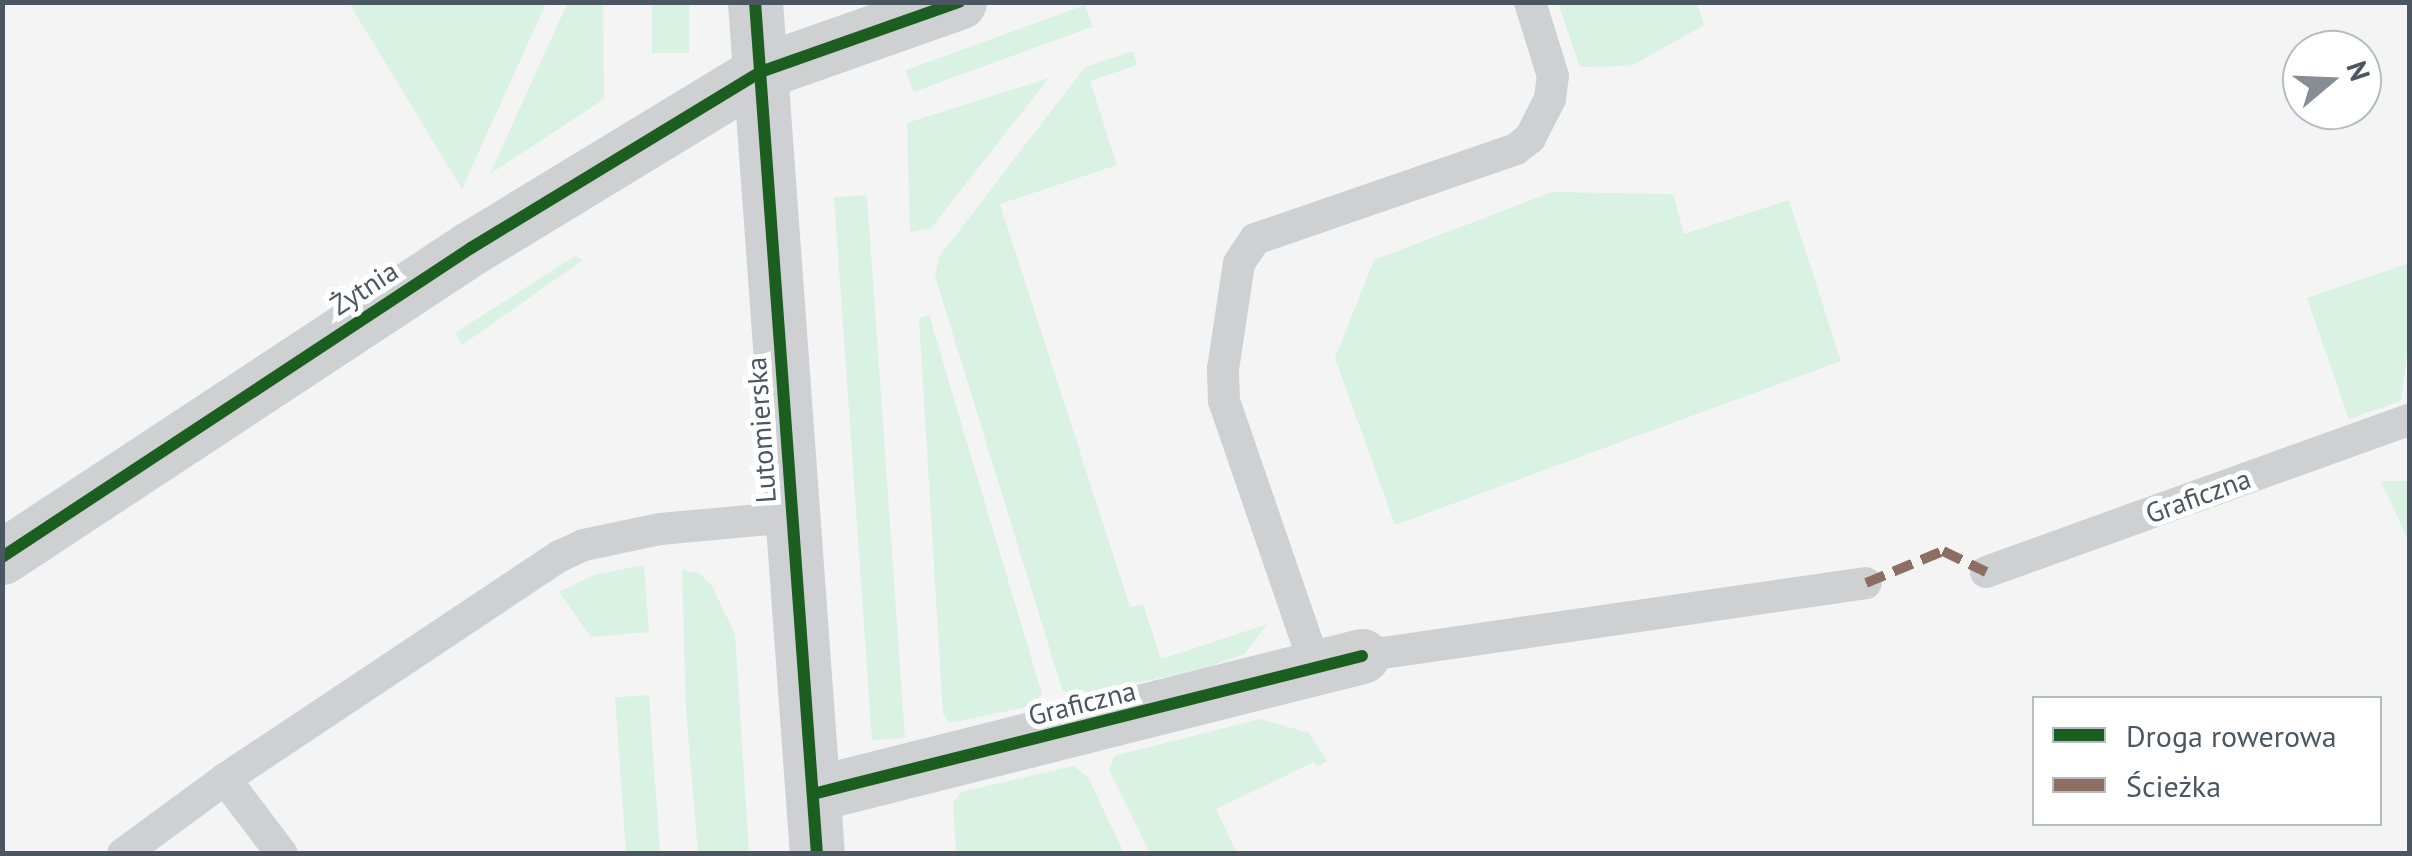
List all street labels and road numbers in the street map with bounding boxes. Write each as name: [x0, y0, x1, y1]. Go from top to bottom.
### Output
street label: Żytnia: [324, 254, 404, 322]
street label: Lutomierska: [739, 356, 783, 504]
street label: Graficzna: [2141, 461, 2255, 531]
street label: Graficzna: [1025, 673, 1139, 733]

